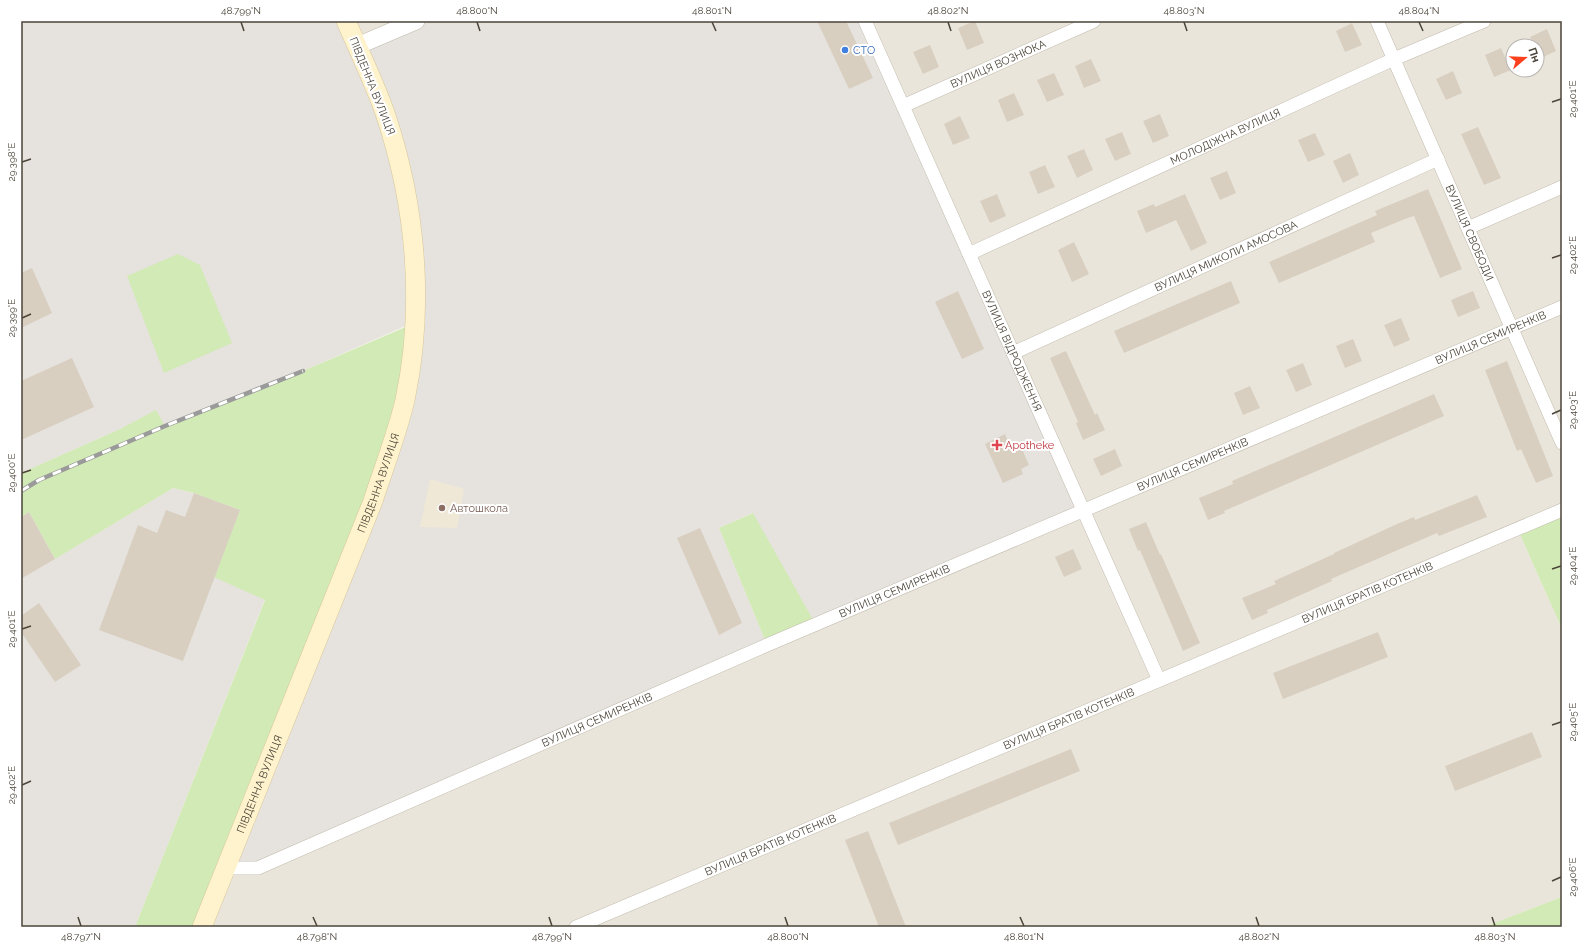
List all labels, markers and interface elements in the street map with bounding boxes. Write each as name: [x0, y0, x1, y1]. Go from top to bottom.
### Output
text: 48.799°N: [221, 5, 261, 16]
text: 48.800°N: [456, 5, 498, 16]
text: 48.801°N: [692, 5, 732, 16]
text: 48.802°N: [928, 5, 968, 16]
text: 48.803°N: [1164, 5, 1204, 16]
text: 48.804°N: [1398, 5, 1440, 16]
street label: ПІВДЕННА ВУЛИЦЯ: [346, 35, 398, 137]
street label: ВУЛИЦЯ ВОЗНЮКА: [948, 37, 1048, 91]
north arrow: [1505, 38, 1545, 78]
place label: СТО: [853, 44, 875, 57]
marker: СТО: [840, 45, 850, 55]
text: Пн: [1525, 46, 1543, 64]
text: 29.401°E: [1567, 80, 1578, 118]
street label: МОЛОДІЖНА ВУЛИЦЯ: [1168, 106, 1282, 167]
text: 29.398°E: [6, 143, 17, 181]
street label: ВУЛИЦЯ СВОБОДИ: [1443, 183, 1496, 283]
street label: ВУЛИЦЯ МИКОЛИ АМОСОВА: [1152, 217, 1300, 294]
text: 29.402°E: [1567, 236, 1578, 274]
street label: ВУЛИЦЯ ВІДРОДЖЕННЯ: [979, 288, 1045, 413]
text: 29.399°E: [6, 299, 17, 337]
street label: ВУЛИЦЯ СЕМИРЕНКІВ: [1433, 308, 1548, 367]
text: 29.403°E: [1567, 391, 1578, 429]
street label: ПІВДЕННА ВУЛИЦЯ: [355, 431, 402, 534]
street label: ВУЛИЦЯ СЕМИРЕНКІВ: [1135, 435, 1250, 493]
place label: Apotheke: [1005, 439, 1055, 452]
marker: Apotheke: [992, 440, 1002, 450]
text: 29.400°E: [6, 453, 17, 493]
place label: Автошкола: [450, 502, 508, 515]
marker: Автошкола: [437, 503, 447, 513]
text: 29.404°E: [1567, 547, 1578, 585]
street label: ВУЛИЦЯ БРАТІВ КОТЕНКІВ: [1300, 559, 1435, 626]
street label: ВУЛИЦЯ СЕМИРЕНКІВ: [837, 562, 952, 620]
text: 29.401°E: [6, 610, 17, 648]
street label: ВУЛИЦЯ БРАТІВ КОТЕНКІВ: [1001, 685, 1136, 752]
street label: ВУЛИЦЯ СЕМИРЕНКІВ: [540, 690, 654, 749]
text: 29.405°E: [1567, 703, 1578, 741]
street label: ПІВДЕННА ВУЛИЦЯ: [234, 733, 285, 835]
text: 29.402°E: [6, 766, 17, 804]
street label: ВУЛИЦЯ БРАТІВ КОТЕНКІВ: [703, 811, 838, 878]
text: 29.406°E: [1567, 857, 1578, 897]
text: 48.797°N: [61, 931, 101, 942]
text: 48.798°N: [297, 931, 337, 942]
text: 48.799°N: [532, 931, 572, 942]
text: 48.800°N: [767, 931, 809, 942]
text: 48.801°N: [1004, 931, 1044, 942]
text: 48.802°N: [1239, 931, 1279, 942]
text: 48.803°N: [1475, 931, 1515, 942]

